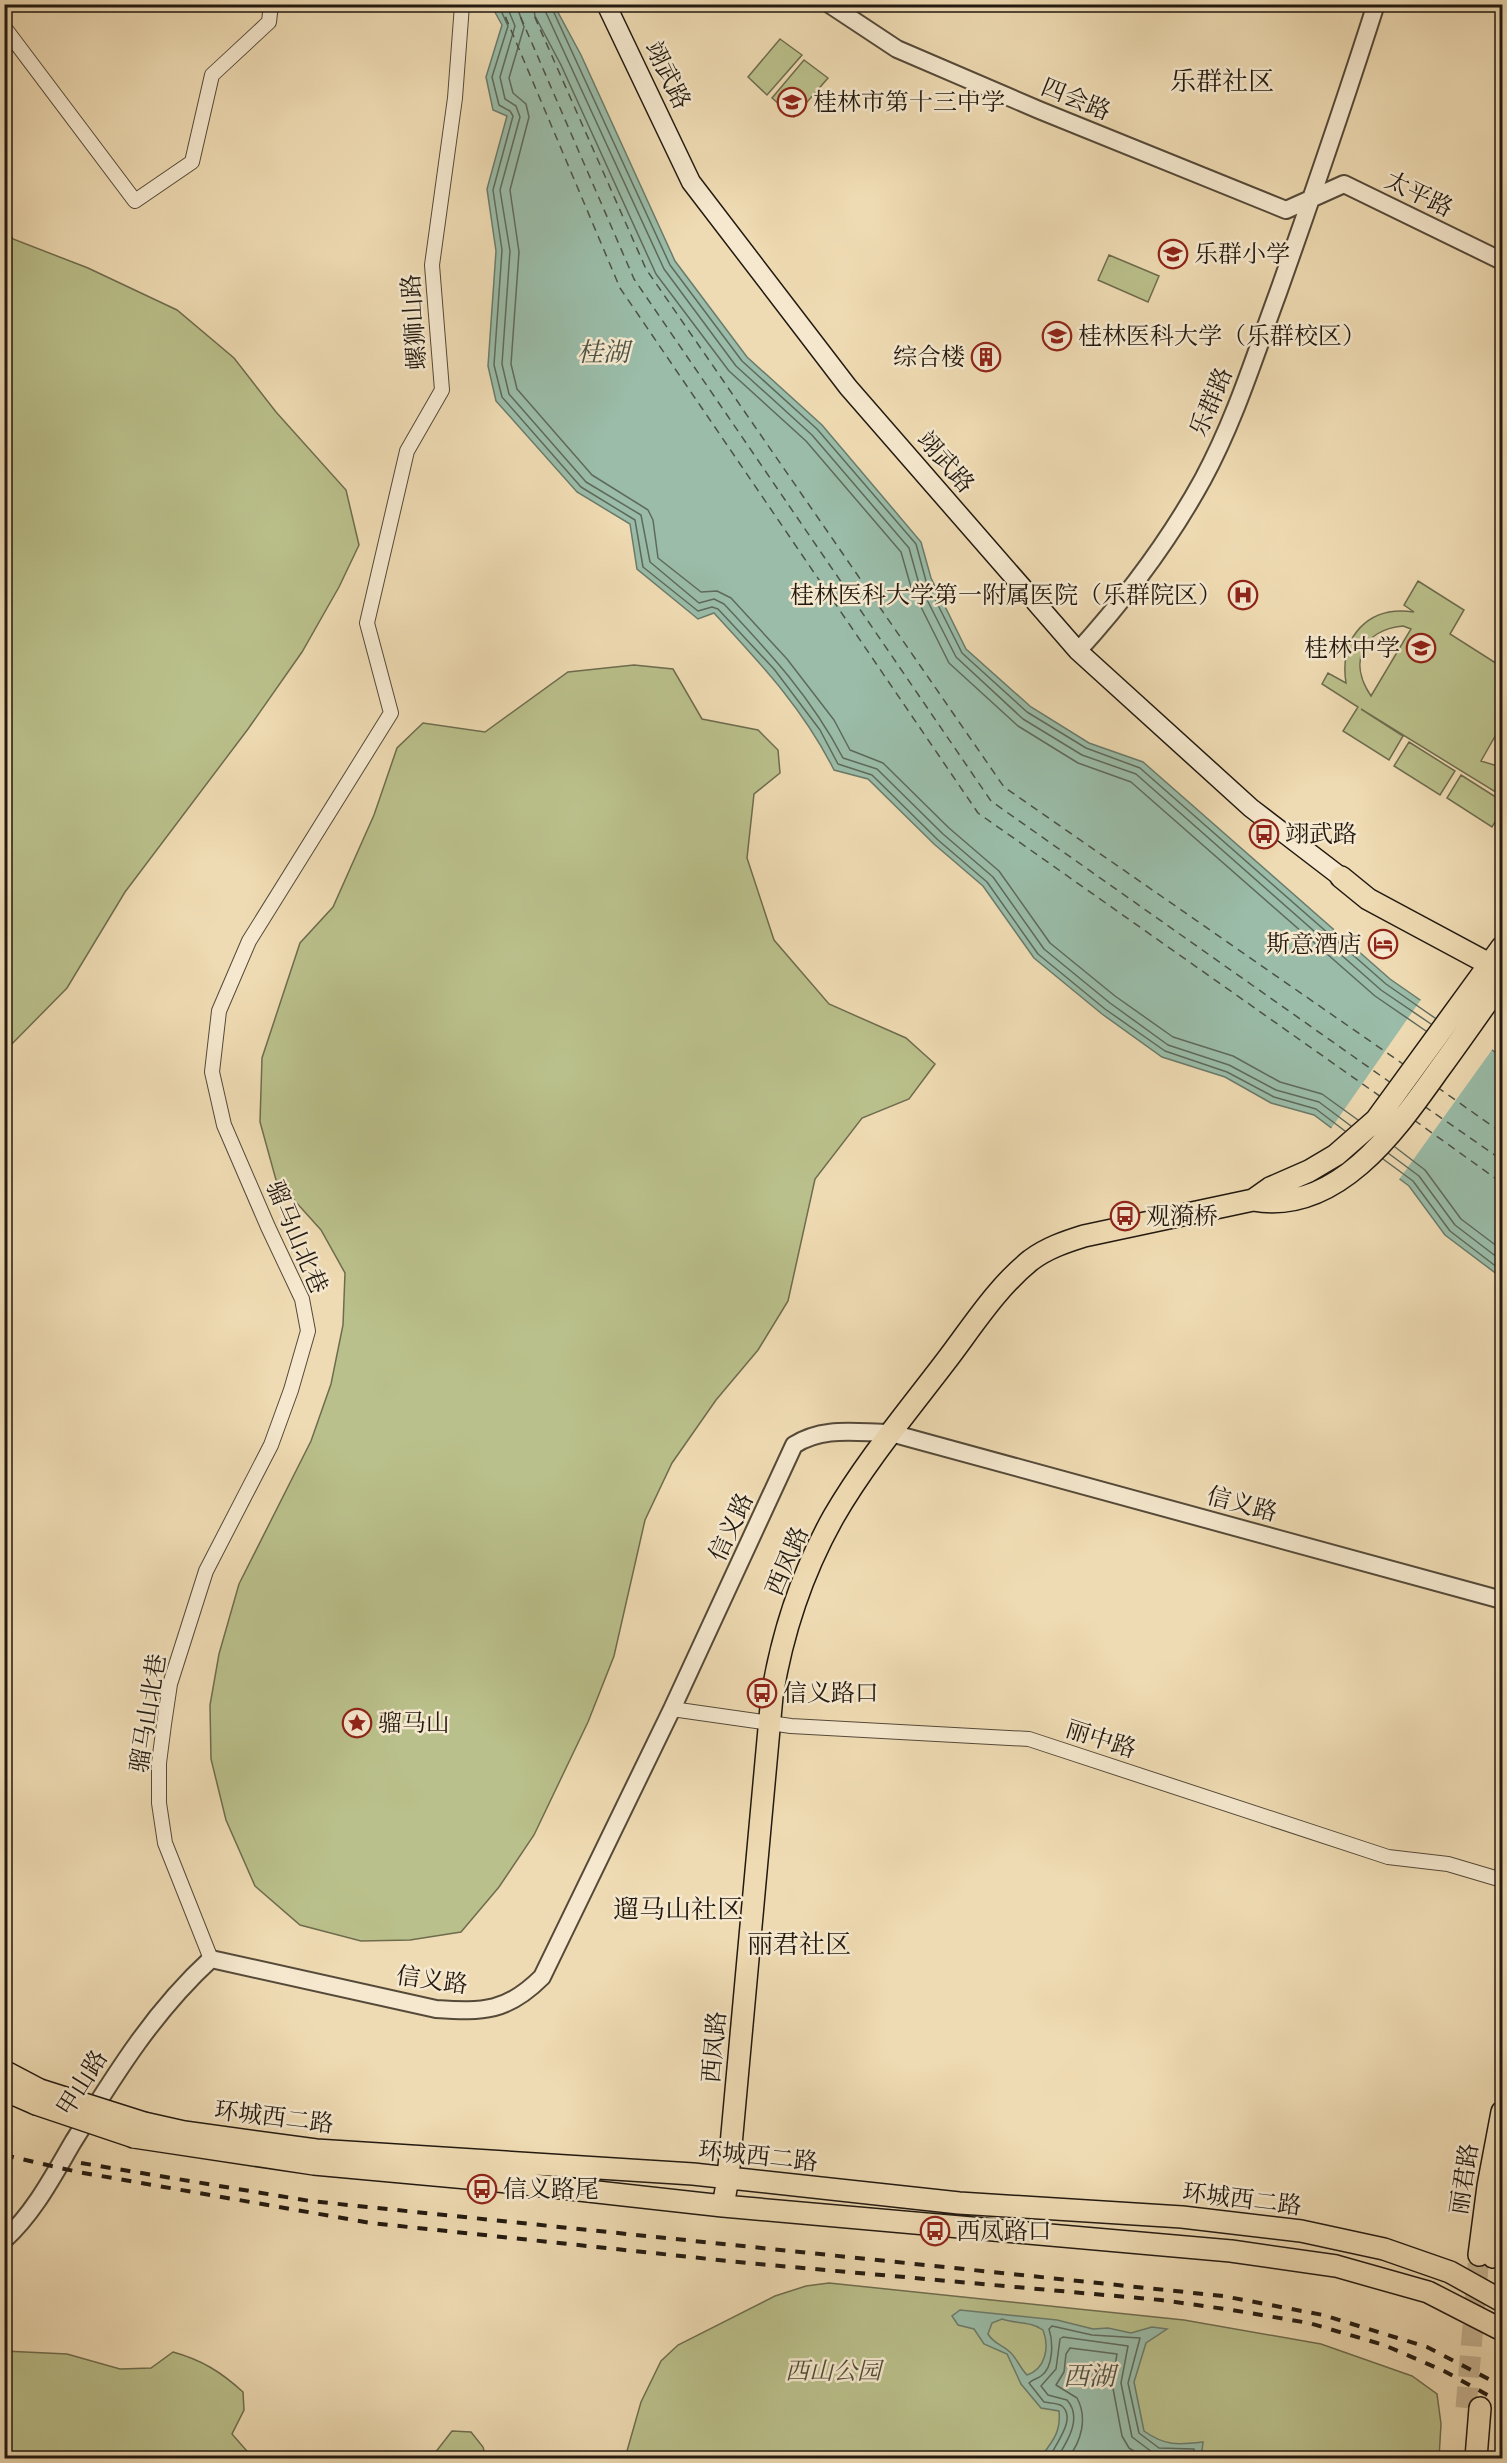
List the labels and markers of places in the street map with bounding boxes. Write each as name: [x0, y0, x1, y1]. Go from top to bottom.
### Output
school or university icon: 桂林市第十三中学: [776, 86, 808, 118]
place label: 桂林市第十三中学: [813, 87, 1005, 117]
school or university icon: 乐群小学: [1157, 238, 1189, 270]
place label: 乐群小学: [1194, 239, 1290, 269]
school or university icon: 桂林医科大学（乐群校区）: [1041, 320, 1073, 352]
place label: 桂林医科大学（乐群校区）: [1078, 321, 1366, 351]
building icon: 综合楼: [970, 341, 1002, 373]
place label: 综合楼: [893, 342, 965, 372]
hospital icon: 桂林医科大学第一附属医院（乐群院区）: [1227, 579, 1259, 611]
place label: 桂林医科大学第一附属医院（乐群院区）: [790, 580, 1222, 610]
school or university icon: 桂林中学: [1405, 632, 1437, 664]
place label: 桂林中学: [1304, 633, 1400, 663]
bus stop icon: 翊武路: [1248, 818, 1280, 850]
place label: 翊武路: [1285, 819, 1357, 849]
hotel icon: 斯意酒店: [1367, 928, 1399, 960]
place label: 斯意酒店: [1266, 929, 1362, 959]
bus stop icon: 观漪桥: [1109, 1200, 1141, 1232]
place label: 观漪桥: [1146, 1201, 1218, 1231]
bus stop icon: 信义路口: [746, 1677, 778, 1709]
place label: 信义路口: [783, 1678, 879, 1708]
place icon: 骝马山: [341, 1707, 373, 1739]
place label: 骝马山: [378, 1708, 450, 1738]
bus stop icon: 信义路尾: [466, 2173, 498, 2205]
place label: 信义路尾: [503, 2174, 599, 2204]
bus stop icon: 西凤路口: [919, 2215, 951, 2247]
place label: 西凤路口: [956, 2216, 1052, 2246]

